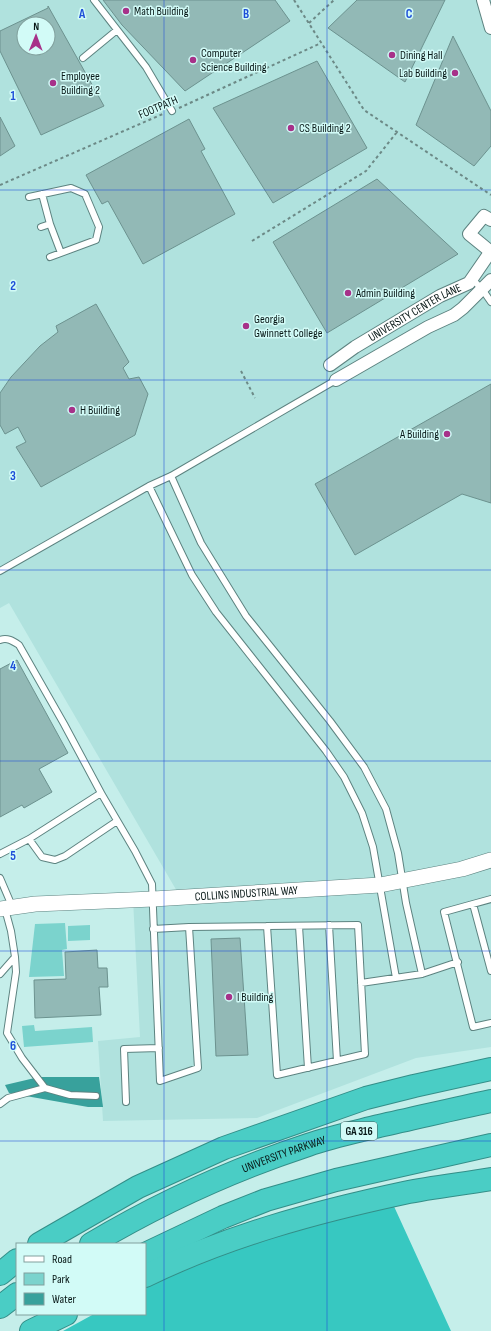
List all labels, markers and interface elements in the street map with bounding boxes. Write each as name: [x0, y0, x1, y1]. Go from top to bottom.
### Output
place label: Math Building: [134, 4, 189, 19]
text: A: [78, 6, 86, 22]
marker: Math Building: [121, 6, 131, 16]
text: B: [243, 6, 249, 22]
text: C: [406, 6, 413, 22]
north arrow: [16, 16, 56, 56]
text: N: [33, 20, 39, 33]
place label: Computer Science Building: [201, 46, 267, 75]
place label: Dining Hall: [400, 48, 443, 63]
marker: Dining Hall: [387, 50, 397, 60]
marker: Computer Science Building: [188, 55, 198, 65]
place label: Lab Building: [399, 66, 447, 81]
marker: Lab Building: [450, 68, 460, 78]
place label: Employee Building 2: [61, 69, 100, 98]
marker: Employee Building 2: [48, 78, 58, 88]
text: 1: [10, 88, 16, 104]
street label: FOOTPATH: [136, 92, 180, 122]
place label: CS Building 2: [299, 121, 351, 136]
marker: CS Building 2: [286, 123, 296, 133]
text: 2: [10, 278, 16, 294]
street label: UNIVERSITY CENTER LANE: [366, 280, 464, 345]
place label: Admin Building: [355, 286, 415, 301]
marker: Admin Building: [343, 288, 353, 298]
place label: Georgia Gwinnett College: [254, 312, 323, 341]
marker: Georgia Gwinnett College: [241, 321, 251, 331]
place label: H Building: [80, 403, 120, 418]
marker: H Building: [67, 405, 77, 415]
place label: A Building: [399, 427, 439, 442]
marker: A Building: [442, 429, 452, 439]
text: 3: [10, 468, 16, 484]
text: 4: [10, 658, 16, 674]
text: 5: [10, 848, 16, 864]
street label: COLLINS INDUSTRIAL WAY: [194, 883, 298, 904]
place label: I Building: [237, 990, 274, 1005]
marker: I Building: [224, 992, 234, 1002]
text: 6: [10, 1038, 16, 1054]
road number: GA 316: [341, 1122, 377, 1140]
street label: UNIVERSITY PARKWAY: [240, 1133, 328, 1176]
legend: [16, 1243, 146, 1315]
text: Road: [52, 1252, 72, 1267]
text: Park: [52, 1272, 70, 1287]
text: Water: [52, 1292, 76, 1307]

